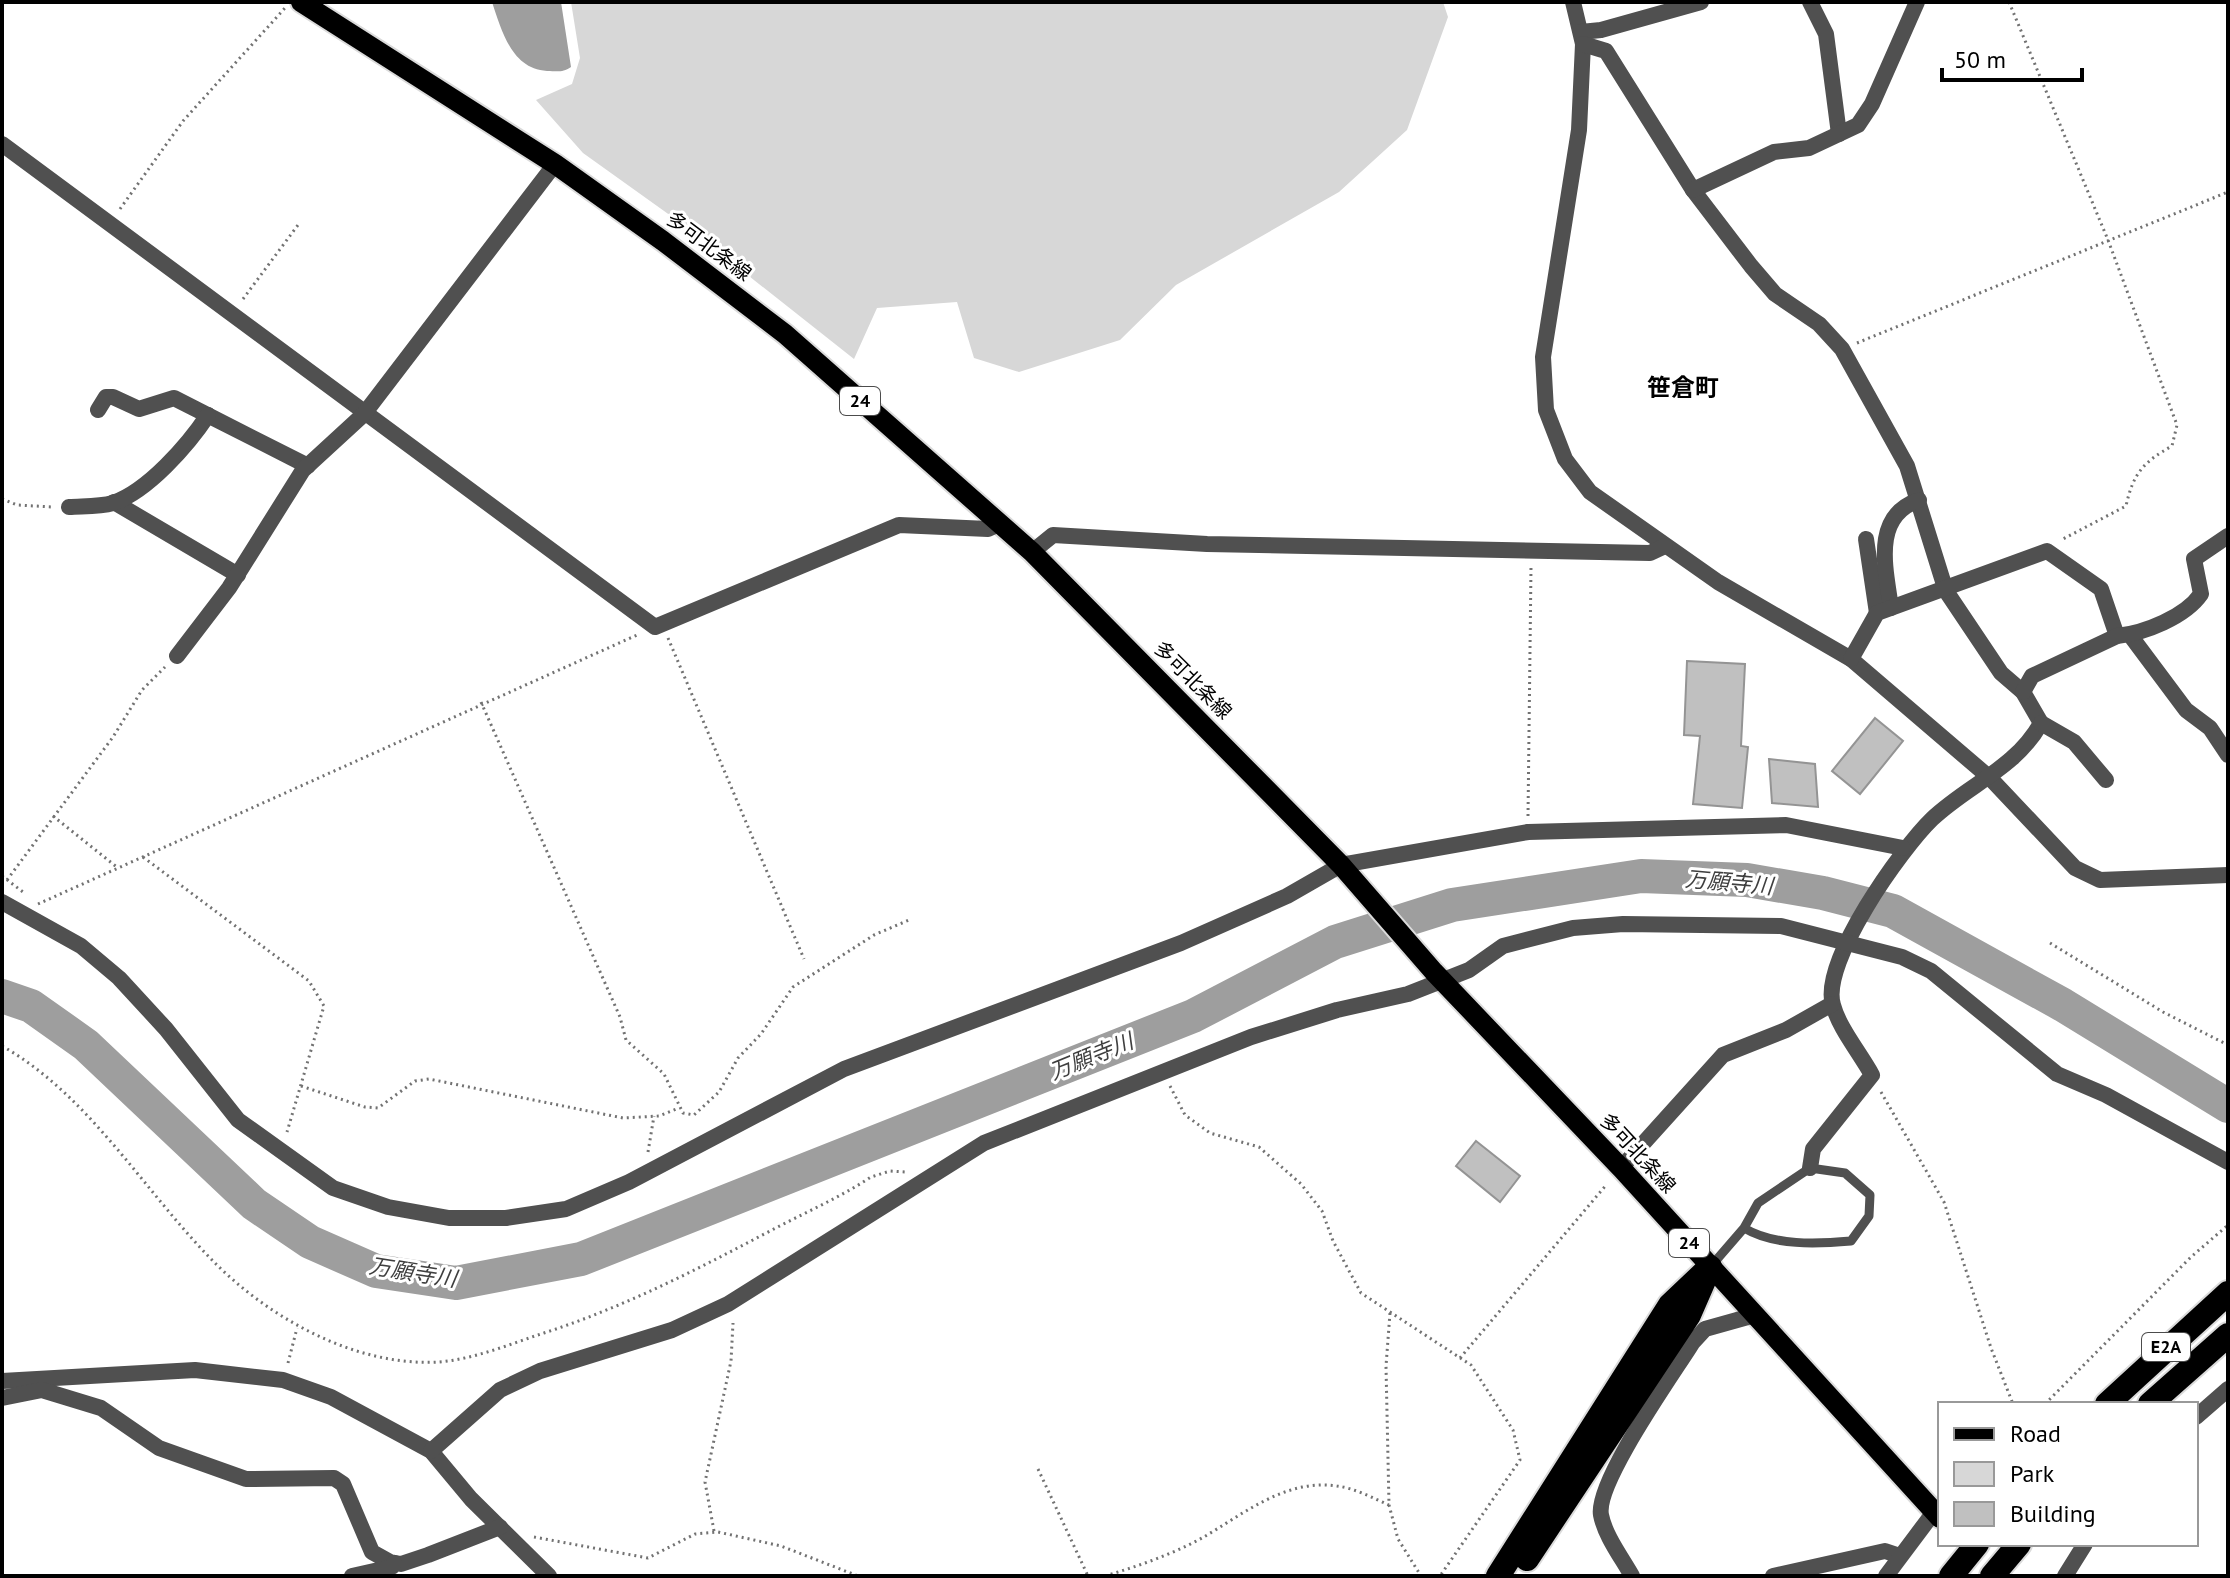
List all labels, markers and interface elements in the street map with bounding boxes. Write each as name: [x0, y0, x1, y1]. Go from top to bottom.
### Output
scale bar: [1942, 32, 2082, 82]
text: 50 m: [1954, 44, 2006, 75]
street label: 多可北条線: [661, 206, 757, 286]
district label: 笹倉町: [1647, 372, 1719, 403]
road number: 24: [840, 387, 880, 415]
street label: 多可北条線: [1148, 635, 1238, 725]
water label: 万願寺川: [1684, 864, 1776, 900]
water label: 万願寺川: [1045, 1026, 1139, 1085]
street label: 多可北条線: [1594, 1108, 1682, 1198]
road number: 24: [1669, 1229, 1709, 1257]
water label: 万願寺川: [367, 1251, 461, 1293]
road number: E2A: [2142, 1333, 2190, 1361]
legend: [1938, 1402, 2198, 1546]
text: Road: [2010, 1418, 2061, 1449]
text: Park: [2010, 1458, 2055, 1489]
text: Building: [2010, 1498, 2096, 1529]

